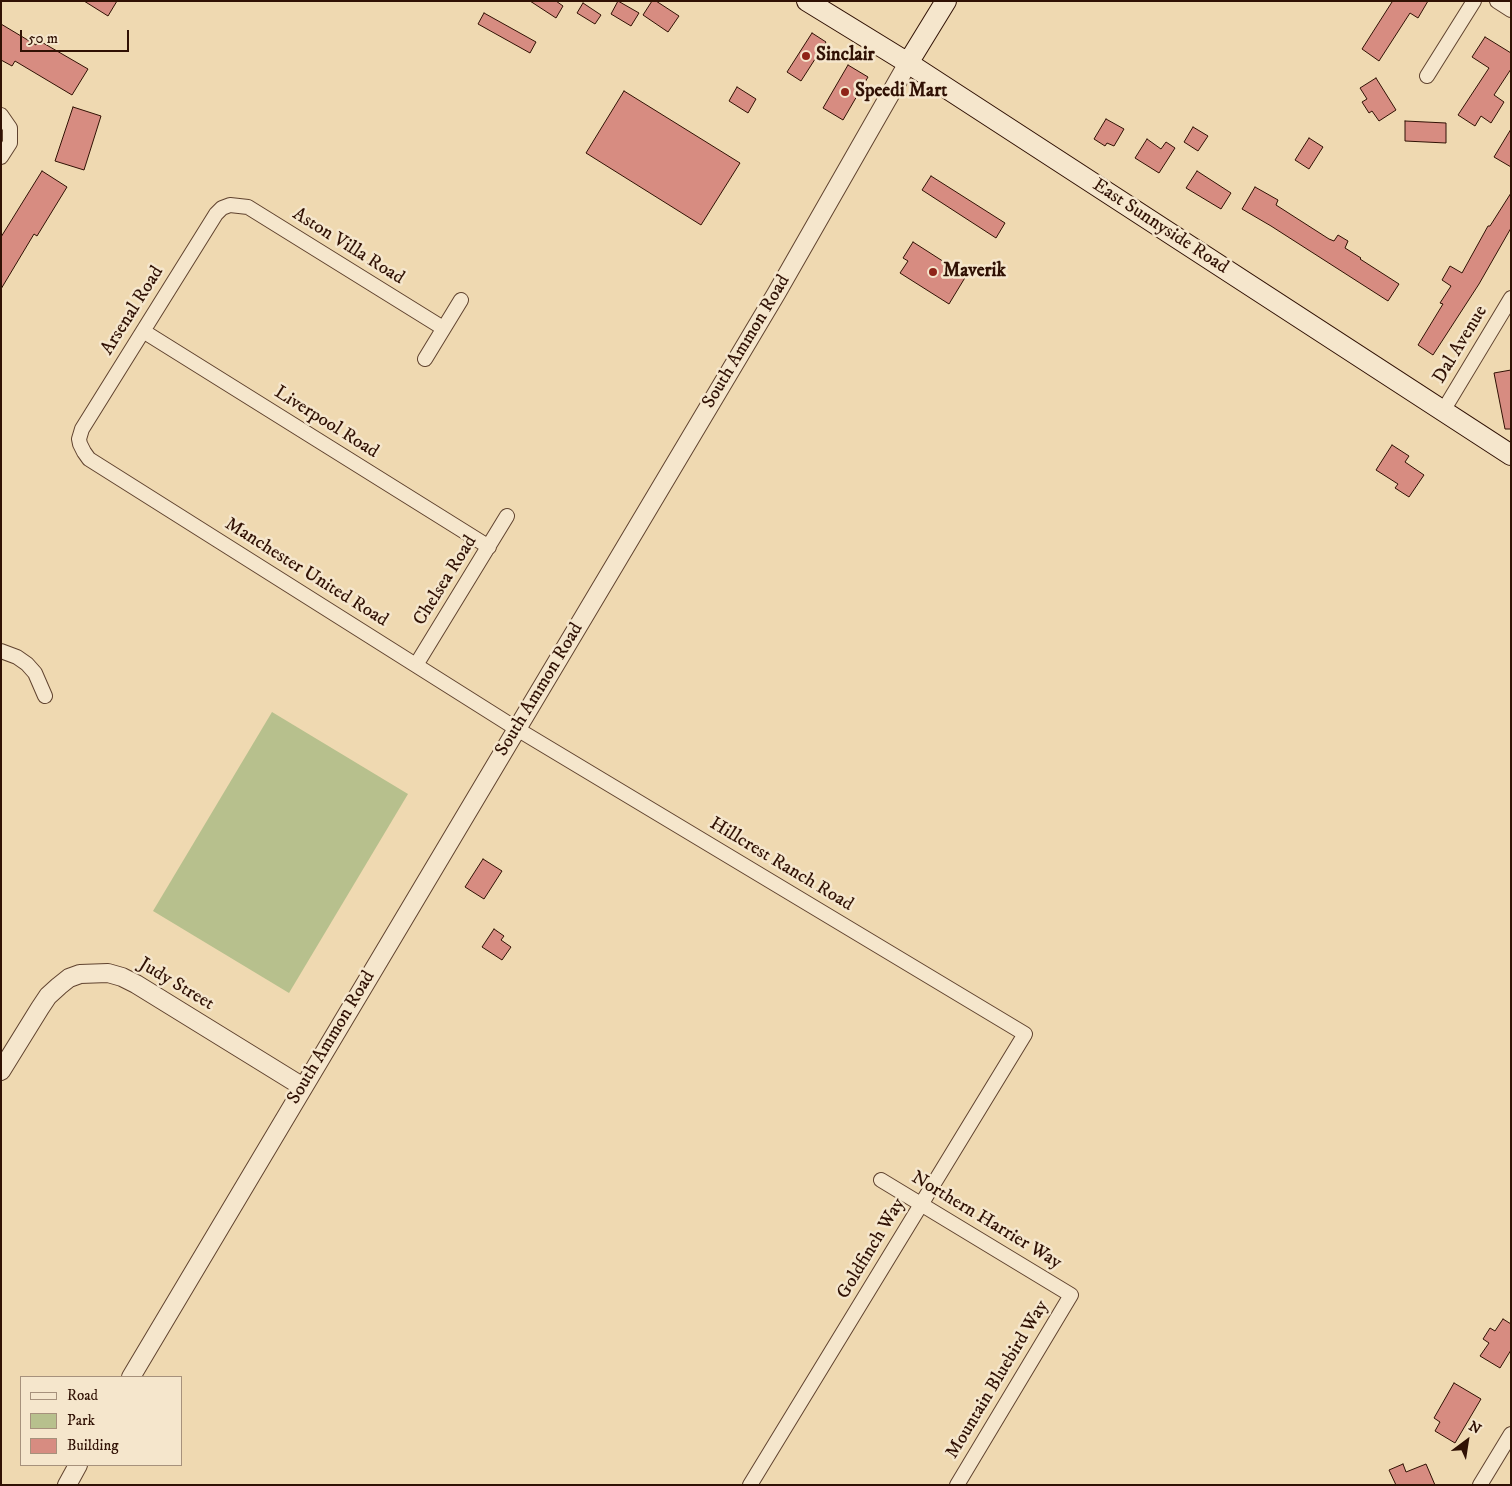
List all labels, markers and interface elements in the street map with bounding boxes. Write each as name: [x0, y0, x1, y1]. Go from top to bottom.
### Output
scale bar: [22, 20, 131, 52]
text: 50 m: [28, 29, 58, 48]
place label: Sinclair: [816, 45, 875, 67]
marker: Sinclair: [800, 50, 812, 62]
place label: Speedi Mart: [855, 81, 947, 103]
marker: Speedi Mart: [839, 86, 851, 98]
street label: East Sunnyside Road: [1088, 174, 1232, 280]
street label: Aston Villa Road: [288, 204, 408, 290]
place label: Maverik: [943, 261, 1006, 283]
street label: Arsenal Road: [97, 262, 169, 360]
marker: Maverik: [927, 266, 939, 278]
street label: South Ammon Road: [698, 271, 796, 413]
street label: Dal Avenue: [1429, 302, 1493, 388]
street label: Liverpool Road: [270, 382, 382, 464]
street label: Manchester United Road: [220, 513, 392, 633]
street label: Chelsea Road: [409, 532, 483, 630]
street label: South Ammon Road: [491, 619, 589, 761]
street label: Hillcrest Ranch Road: [705, 813, 857, 917]
street label: Judy Street: [134, 954, 218, 1016]
street label: South Ammon Road: [283, 967, 381, 1109]
street label: Northern Harrier Way: [907, 1167, 1065, 1275]
street label: Goldfinch Way: [833, 1194, 911, 1304]
street label: Mountain Bluebird Way: [942, 1297, 1054, 1463]
legend: [20, 1376, 182, 1466]
text: Road: [67, 1386, 98, 1405]
text: Park: [67, 1411, 95, 1430]
north arrow: [1442, 1416, 1492, 1466]
text: N: [1465, 1417, 1484, 1439]
text: Building: [67, 1436, 119, 1455]

